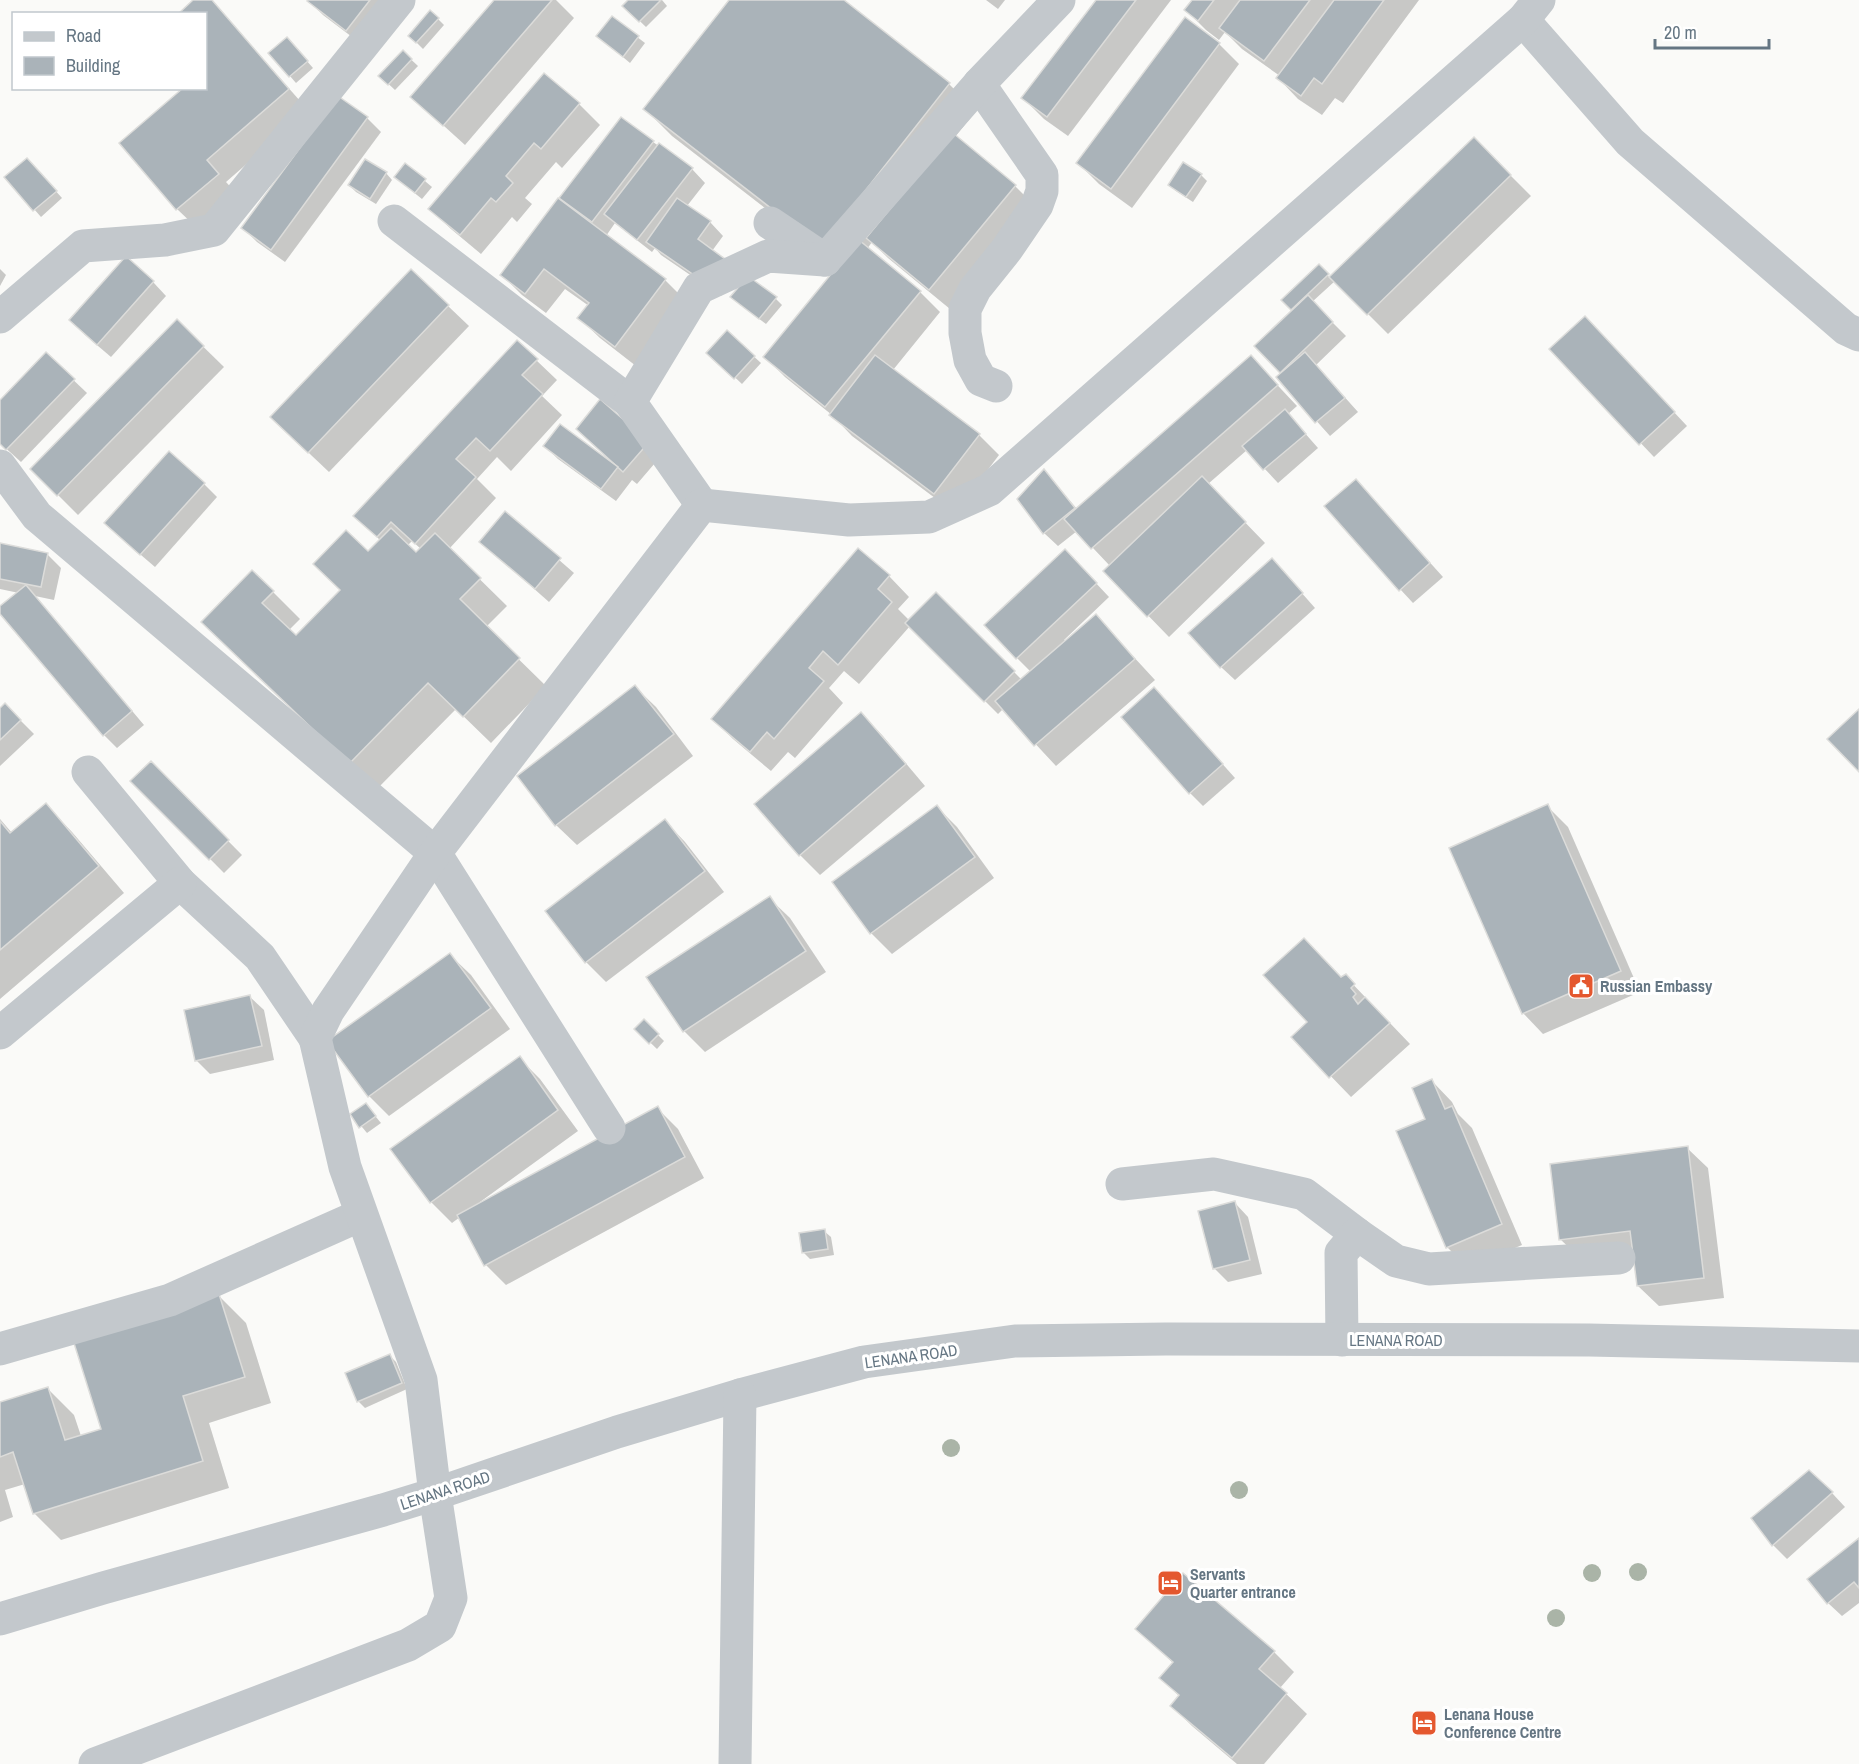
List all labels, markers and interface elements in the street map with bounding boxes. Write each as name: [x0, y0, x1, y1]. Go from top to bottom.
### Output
legend: [12, 12, 207, 90]
scale bar: [1655, 12, 1769, 50]
text: 20 m: [1664, 20, 1697, 45]
text: Road: [66, 23, 101, 48]
text: Building: [66, 53, 121, 78]
public building icon: Russian Embassy: [1566, 971, 1596, 1001]
place label: Russian Embassy: [1600, 975, 1713, 997]
street label: LENANA ROAD: [1349, 1329, 1443, 1351]
street label: LENANA ROAD: [863, 1339, 959, 1373]
street label: LENANA ROAD: [397, 1465, 493, 1515]
place label: Servants Quarter entrance: [1190, 1563, 1296, 1603]
hotel icon: Servants Quarter entrance: [1155, 1568, 1185, 1598]
place label: Lenana House Conference Centre: [1444, 1703, 1561, 1743]
hotel icon: Lenana House Conference Centre: [1409, 1708, 1439, 1738]

